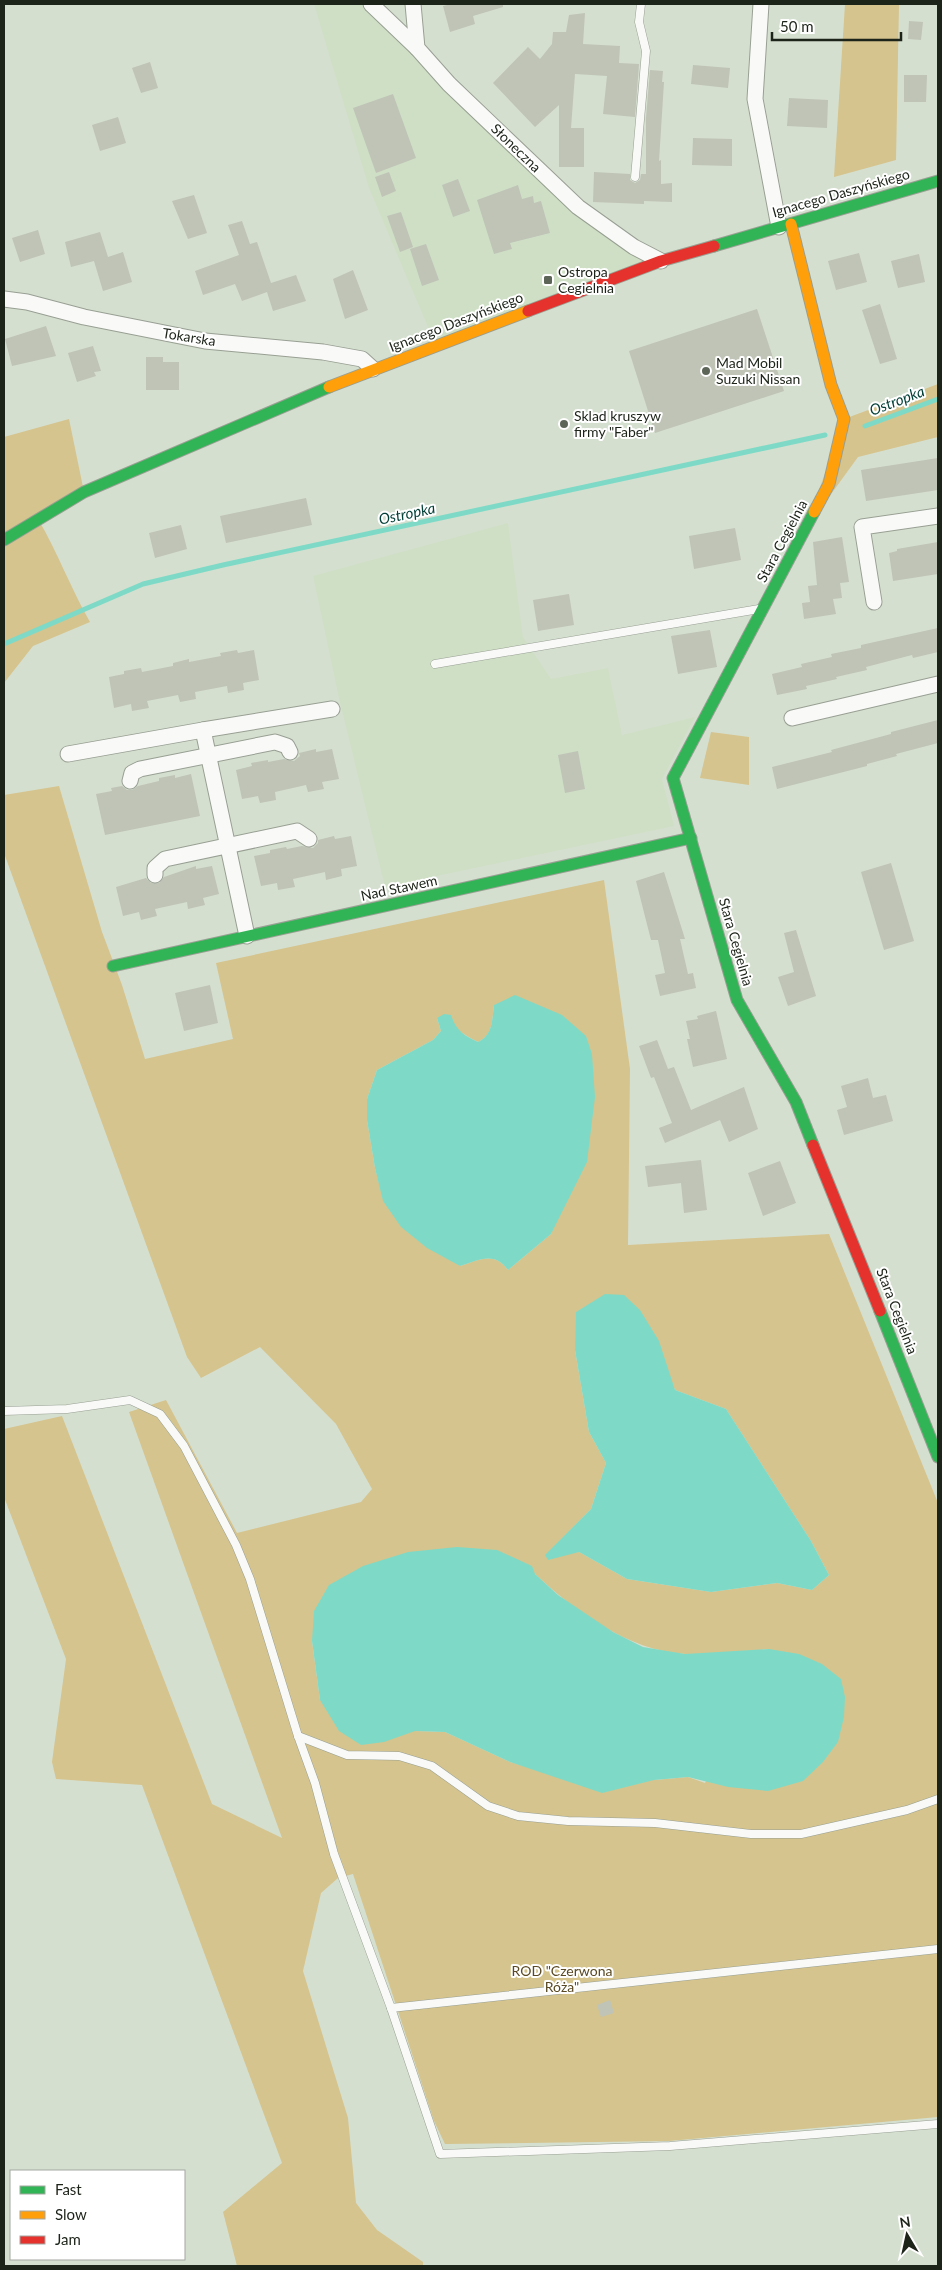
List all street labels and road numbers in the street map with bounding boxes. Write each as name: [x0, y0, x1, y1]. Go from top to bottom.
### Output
street label: Słoneczna: [488, 120, 545, 176]
street label: Ignacego Daszyńskiego: [770, 165, 912, 220]
street label: Ignacego Daszyńskiego: [386, 288, 525, 355]
street label: Tokarska: [161, 324, 217, 349]
street label: Stara Cegielnia: [753, 497, 810, 585]
street label: Nad Stawem: [359, 871, 439, 904]
street label: Stara Cegielnia: [716, 896, 757, 988]
street label: Stara Cegielnia: [873, 1265, 922, 1356]

